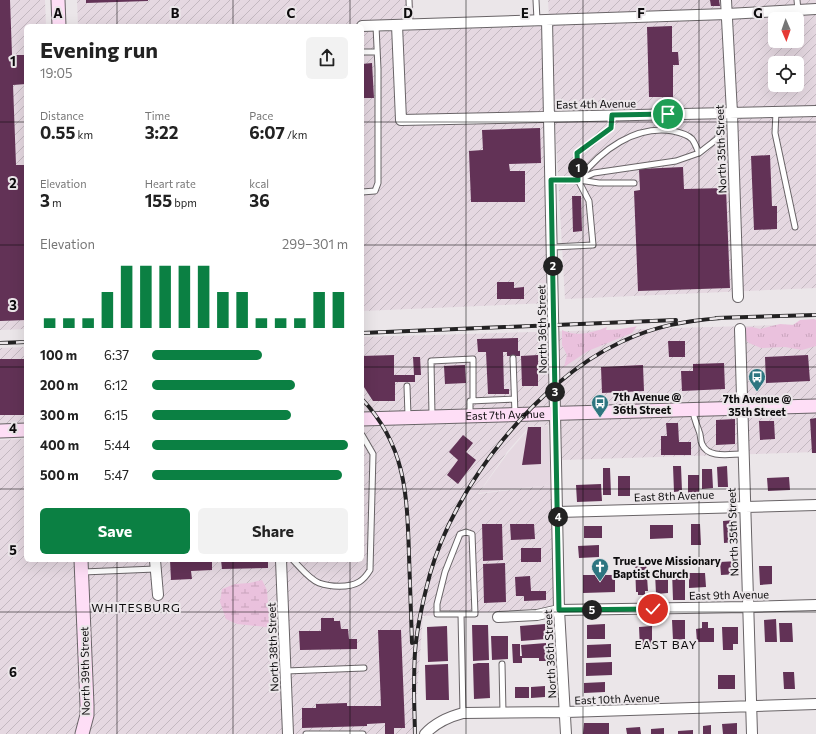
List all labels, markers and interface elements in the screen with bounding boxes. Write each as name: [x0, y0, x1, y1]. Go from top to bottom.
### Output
text: A: [53, 5, 63, 21]
text: B: [171, 5, 180, 21]
text: C: [287, 5, 296, 21]
text: D: [403, 5, 413, 21]
text: E: [521, 5, 529, 21]
text: F: [637, 5, 645, 21]
text: G: [753, 5, 763, 21]
north arrow: [768, 12, 804, 48]
map controls: [768, 12, 804, 92]
text: Evening run: [40, 36, 158, 63]
button: share: [306, 37, 348, 79]
text: 1: [10, 53, 16, 69]
button: locate: [768, 56, 804, 92]
text: 19:05: [40, 65, 72, 81]
street label: East 4th Avenue: [556, 96, 636, 111]
pin: [651, 97, 685, 131]
icon: arrive: [657, 103, 679, 125]
street label: North 35th Street: [712, 104, 729, 194]
text: Distance: [40, 109, 84, 122]
text: Time: [145, 109, 170, 122]
text: Pace: [249, 109, 273, 122]
text: 0.55: [40, 122, 75, 143]
text: 3:22: [145, 122, 178, 143]
text: 6:07: [249, 122, 285, 143]
text: km: [75, 128, 93, 141]
text: /km: [285, 128, 307, 141]
pin: 1: [568, 158, 588, 178]
text: 1: [576, 161, 580, 174]
text: 2: [9, 175, 17, 191]
text: Elevation: [40, 177, 86, 190]
text: Heart rate: [145, 177, 196, 190]
text: kcal: [249, 177, 269, 190]
text: 3: [40, 190, 50, 211]
text: 155: [145, 190, 172, 211]
text: 36: [249, 190, 270, 211]
text: m: [50, 196, 62, 209]
text: bpm: [172, 196, 197, 209]
text: Elevation: [40, 236, 95, 252]
text: 299–301 m: [282, 236, 348, 252]
pin: 2: [543, 256, 563, 276]
text: 2: [550, 259, 556, 272]
street label: North 36th Street: [534, 284, 549, 374]
text: 3: [9, 297, 17, 313]
text: 100 m: [40, 347, 77, 363]
text: 6:37: [104, 347, 129, 363]
bus stop icon: 7th Avenue @ 35th Street: [747, 367, 767, 392]
text: 200 m: [40, 377, 78, 393]
text: 6:12: [104, 377, 128, 393]
pin: 3: [545, 382, 565, 402]
text: 3: [552, 385, 558, 398]
place label: 7th Avenue @ 36th Street: [613, 390, 682, 416]
place label: 7th Avenue @ 35th Street: [723, 392, 791, 418]
bus stop icon: 7th Avenue @ 36th Street: [590, 393, 610, 418]
text: 300 m: [40, 407, 79, 423]
text: 6:15: [104, 407, 128, 423]
street label: East 7th Avenue: [465, 407, 545, 422]
text: 4: [9, 420, 17, 436]
text: 400 m: [40, 437, 79, 453]
text: 5:44: [104, 437, 130, 453]
text: 500 m: [40, 467, 79, 483]
text: 5:47: [104, 467, 129, 483]
street label: North 35th Street: [724, 487, 741, 577]
street label: East 8th Avenue: [634, 488, 714, 503]
pin: 4: [548, 507, 568, 527]
button: Save: [40, 508, 190, 554]
button: Share: [198, 508, 348, 554]
text: 4: [555, 510, 561, 523]
text: 5: [9, 542, 17, 558]
place label: True Love Missionary Baptist Church: [613, 554, 721, 580]
church icon: True Love Missionary Baptist Church: [590, 557, 610, 582]
street label: East 9th Avenue: [689, 587, 769, 602]
pin: [636, 592, 670, 626]
icon: check: [642, 598, 664, 620]
district label: WHITESBURG: [91, 600, 181, 614]
pin: 5: [582, 600, 602, 620]
street label: North 38th Street: [264, 602, 281, 692]
text: 5: [589, 603, 595, 616]
street label: North 36th Street: [541, 609, 558, 699]
street label: North 39th Street: [77, 626, 92, 716]
district label: EAST BAY: [634, 637, 698, 651]
text: 6: [9, 664, 17, 680]
street label: East 10th Avenue: [574, 691, 660, 706]

